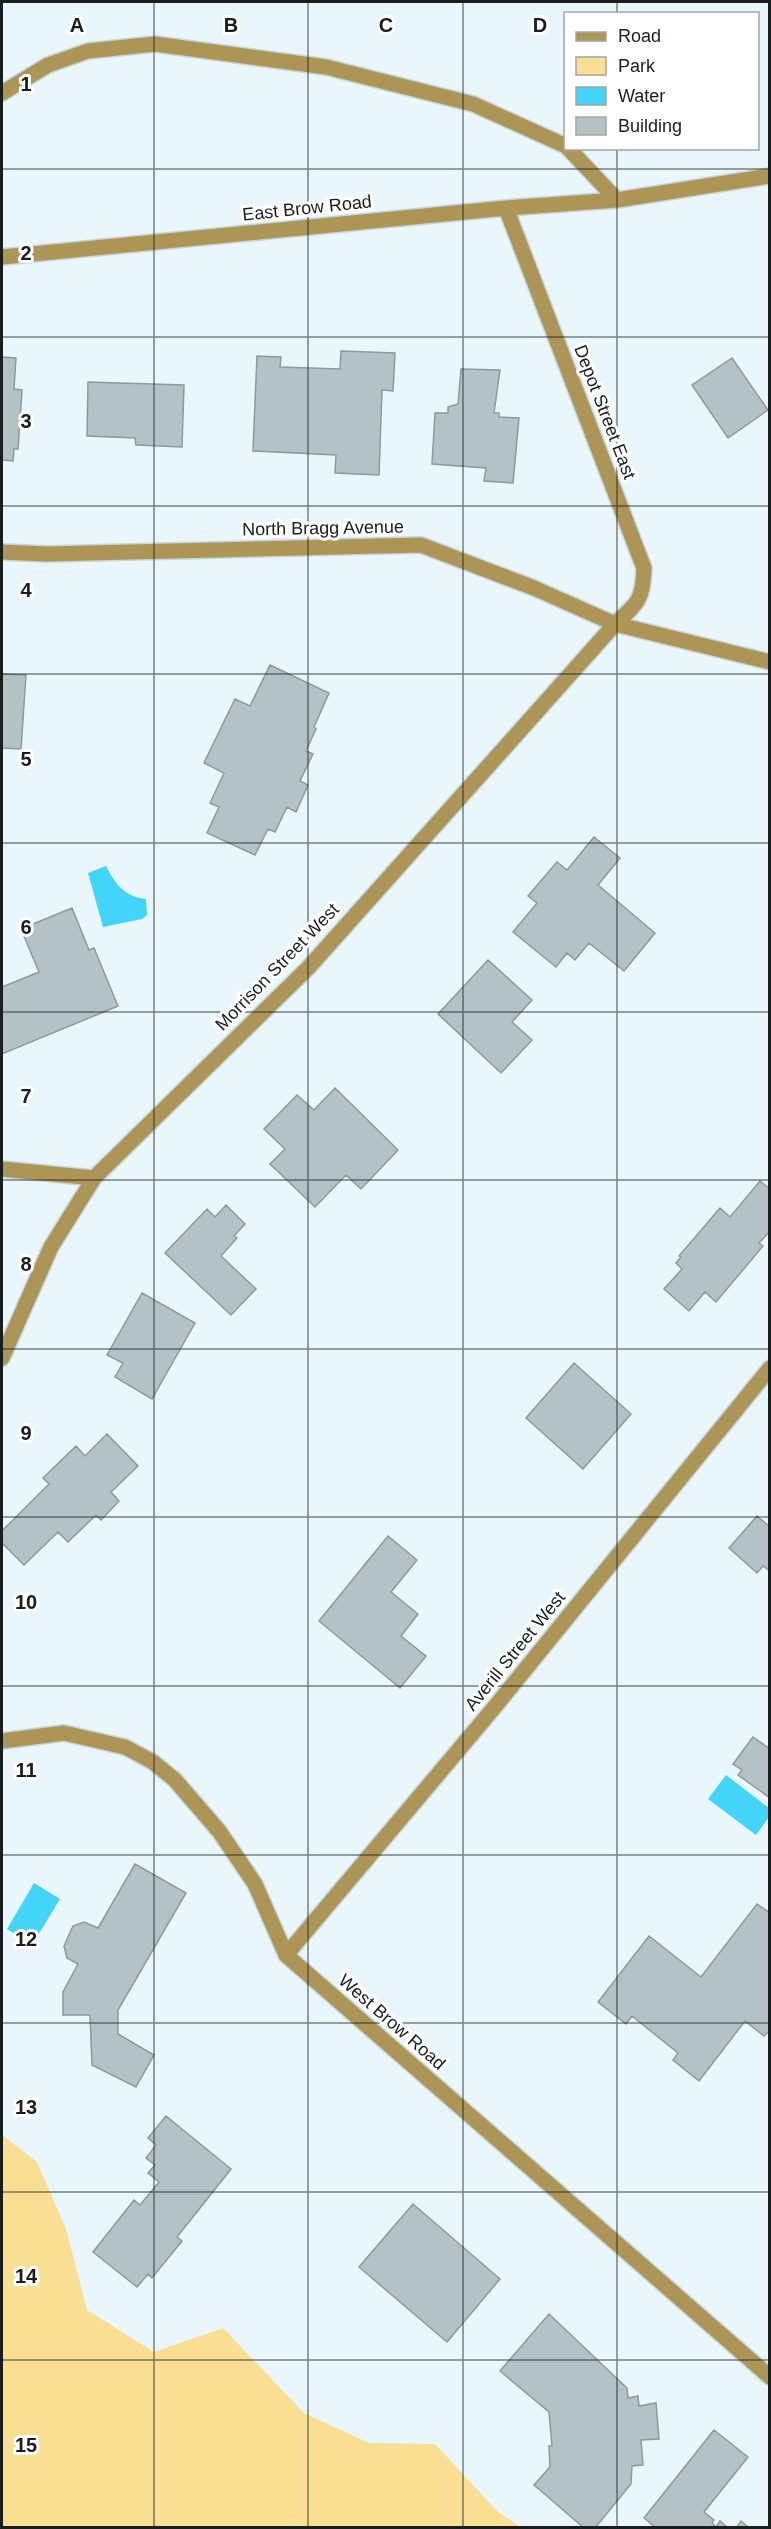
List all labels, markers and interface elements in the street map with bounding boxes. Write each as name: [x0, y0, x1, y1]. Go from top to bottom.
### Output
legend: [564, 12, 759, 150]
text: A: [70, 14, 84, 36]
text: B: [224, 14, 238, 36]
text: C: [379, 14, 393, 36]
text: D: [533, 14, 547, 36]
text: Road: [618, 26, 661, 46]
text: Park: [618, 56, 656, 76]
text: 1: [20, 73, 32, 95]
text: Water: [618, 86, 665, 106]
text: Building: [618, 116, 682, 136]
street label: East Brow Road: [241, 191, 373, 225]
text: 2: [20, 242, 32, 264]
street label: Depot Street East: [570, 342, 640, 482]
text: 3: [20, 410, 32, 432]
street label: North Bragg Avenue: [242, 517, 404, 539]
text: 4: [20, 579, 32, 601]
text: 5: [20, 748, 32, 770]
street label: Morrison Street West: [211, 899, 343, 1035]
text: 6: [20, 916, 32, 938]
text: 7: [20, 1085, 32, 1107]
text: 8: [20, 1253, 32, 1275]
text: 9: [20, 1422, 32, 1444]
street label: Averill Street West: [461, 1587, 569, 1715]
text: 10: [15, 1591, 37, 1613]
text: 11: [15, 1759, 37, 1781]
text: 12: [15, 1928, 37, 1950]
street label: West Brow Road: [335, 1970, 449, 2074]
text: 13: [15, 2096, 37, 2118]
text: 14: [15, 2265, 38, 2287]
text: 15: [15, 2434, 37, 2456]

